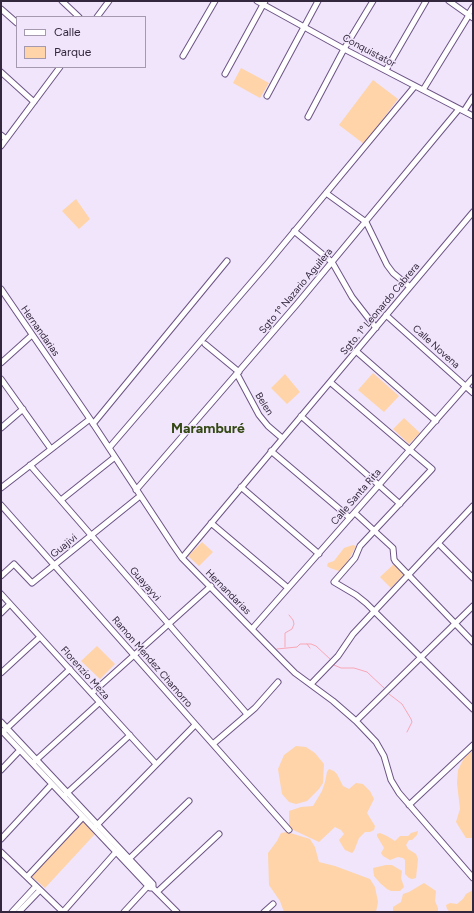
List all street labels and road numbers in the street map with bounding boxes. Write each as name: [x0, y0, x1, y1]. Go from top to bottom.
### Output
street label: Conquistator: [340, 32, 398, 70]
street label: Sgto 1º Nazario Aguilera: [257, 246, 335, 336]
street label: Sgto. 1º Leonardo Cabrera: [338, 261, 422, 357]
street label: Hernandarias: [18, 303, 62, 359]
street label: Calle Novena: [410, 323, 462, 371]
street label: Belen: [252, 390, 276, 418]
street label: Calle Santa Rita: [328, 467, 384, 527]
street label: Guajivi: [48, 532, 80, 560]
street label: Guayayvi: [127, 565, 163, 603]
street label: Hernandarias: [203, 567, 253, 617]
street label: Ramon Mendez Chamorro: [109, 614, 195, 710]
street label: Florenzio Meza: [58, 644, 112, 702]

